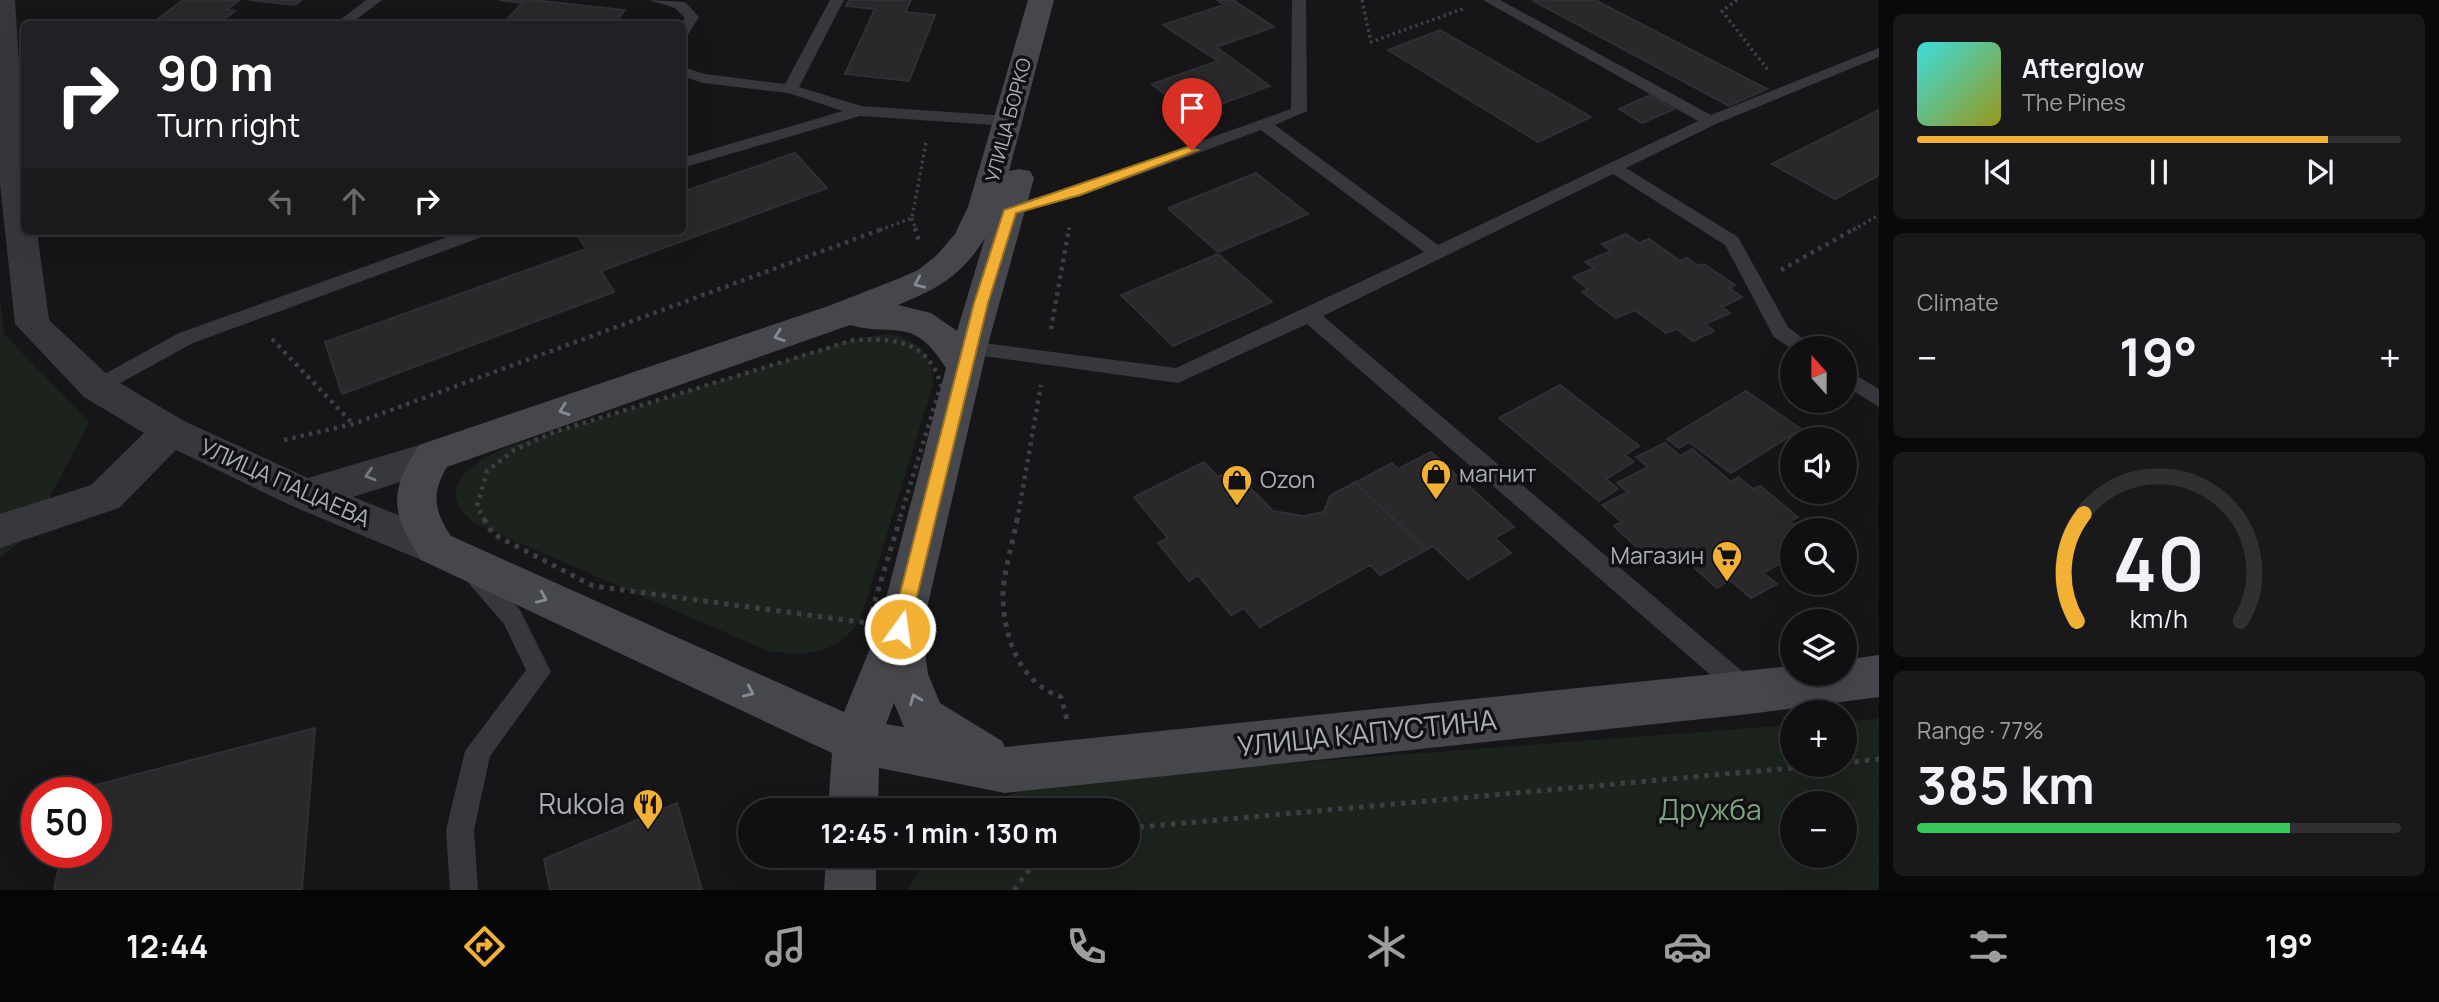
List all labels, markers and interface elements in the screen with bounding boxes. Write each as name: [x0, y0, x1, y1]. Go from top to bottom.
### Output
text: 90 m: [157, 39, 274, 106]
icon: right: [42, 49, 133, 140]
text: Afterglow: [2022, 50, 2144, 86]
street label: УЛИЦА БОРКО: [979, 55, 1037, 185]
pin: [1162, 78, 1222, 150]
text: The Pines: [2022, 86, 2126, 118]
icon: arrive: [1173, 89, 1211, 127]
text: Turn right: [157, 103, 300, 147]
icon: previous: [1979, 153, 2017, 191]
icon: pause: [2140, 153, 2178, 191]
icon: next: [2301, 153, 2339, 191]
icon: left: [262, 182, 300, 220]
icon: ahead: [335, 182, 373, 220]
icon: right: [408, 182, 446, 220]
one-way arrow: [914, 275, 926, 289]
text: Climate: [1917, 286, 1999, 318]
text: 19°: [2119, 321, 2198, 392]
one-way arrow: [773, 328, 785, 342]
text: −: [1917, 331, 1938, 383]
text: +: [2379, 331, 2401, 383]
north arrow: [1780, 336, 1857, 413]
map controls: [1780, 336, 1857, 868]
one-way arrow: [558, 402, 570, 416]
button: sound: [1780, 427, 1857, 504]
street label: УЛИЦА ПАЦАЕВА: [195, 430, 376, 534]
shop icon: магнит: [1419, 457, 1453, 501]
place label: магнит: [1459, 457, 1537, 489]
shop icon: Ozon: [1220, 463, 1254, 507]
place label: Ozon: [1260, 463, 1315, 495]
one-way arrow: [364, 467, 376, 482]
text: 40: [2113, 513, 2205, 613]
button: search: [1780, 518, 1857, 595]
place label: Магазин: [1611, 539, 1704, 571]
supermarket icon: Магазин: [1710, 539, 1744, 583]
one-way arrow: [535, 590, 547, 604]
position arrow: [863, 592, 937, 666]
text: km/h: [2130, 600, 2188, 635]
button: layers: [1780, 609, 1857, 686]
one-way arrow: [742, 684, 754, 698]
one-way arrow: [910, 693, 924, 705]
street label: УЛИЦА КАПУСТИНА: [1235, 699, 1499, 765]
button: +: [1780, 700, 1857, 777]
text: Range · 77%: [1917, 714, 2044, 746]
text: 385 km: [1917, 749, 2095, 820]
speed limit sign: 50: [21, 777, 112, 868]
place label: Rukola: [538, 784, 625, 822]
restaurant icon: Rukola: [631, 787, 665, 831]
park label: Дружба: [1659, 790, 1761, 828]
button: −: [1780, 791, 1857, 868]
text: 12:45 · 1 min · 130 m: [820, 815, 1058, 851]
icon: directions: [460, 922, 509, 971]
icon: music: [761, 922, 810, 971]
icon: phone: [1062, 922, 1111, 971]
icon: climate: [1362, 922, 1411, 971]
icon: car: [1663, 922, 1712, 971]
icon: filters: [1964, 922, 2013, 971]
text: 12:44: [126, 924, 208, 968]
text: 19°: [2265, 924, 2313, 968]

